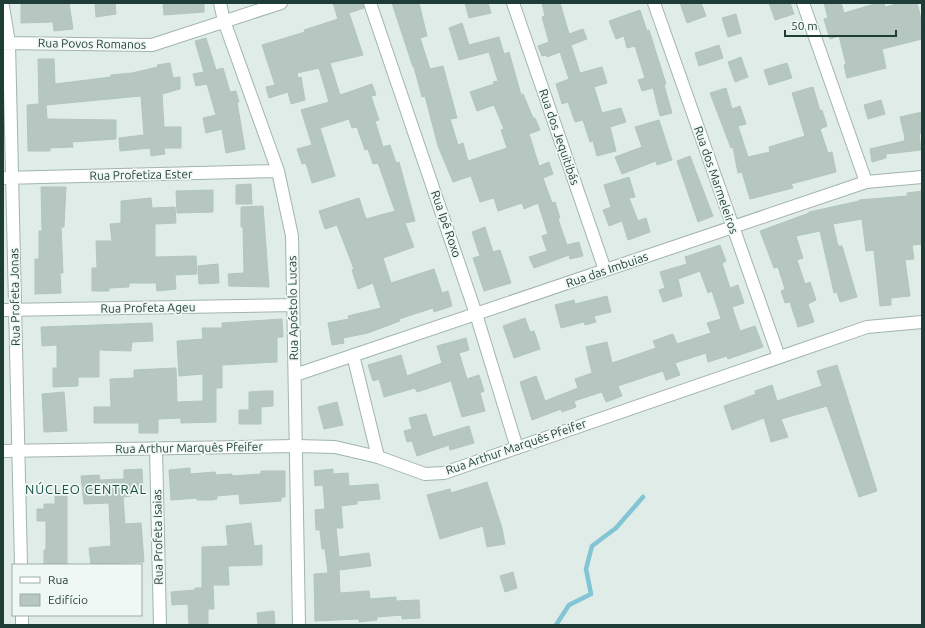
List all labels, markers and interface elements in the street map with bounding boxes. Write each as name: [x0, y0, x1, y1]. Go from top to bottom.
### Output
scale bar: [785, 12, 896, 38]
text: 50 m: [791, 19, 818, 32]
street label: Rua Povos Romanos: [38, 36, 146, 51]
street label: Rua dos Jequitibás: [537, 87, 582, 187]
street label: Rua dos Marmeleiros: [692, 124, 741, 235]
street label: Rua Profetiza Ester: [89, 167, 193, 182]
street label: Rua Ipê Roxo: [429, 189, 464, 259]
street label: Rua Profeta Jonas: [7, 248, 22, 346]
street label: Rua das Imbuias: [564, 249, 650, 290]
street label: Rua Apóstolo Lucas: [285, 256, 300, 361]
street label: Rua Profeta Ageu: [100, 300, 196, 315]
street label: Rua Arthur Marquês Pfeifer: [444, 416, 588, 477]
street label: Rua Arthur Marquês Pfeifer: [115, 440, 263, 455]
district label: NÚCLEO CENTRAL: [25, 481, 147, 496]
street label: Rua Profeta Isaias: [150, 489, 165, 585]
legend: [12, 564, 142, 616]
text: Rua: [48, 573, 69, 586]
text: Edifício: [48, 593, 88, 606]

